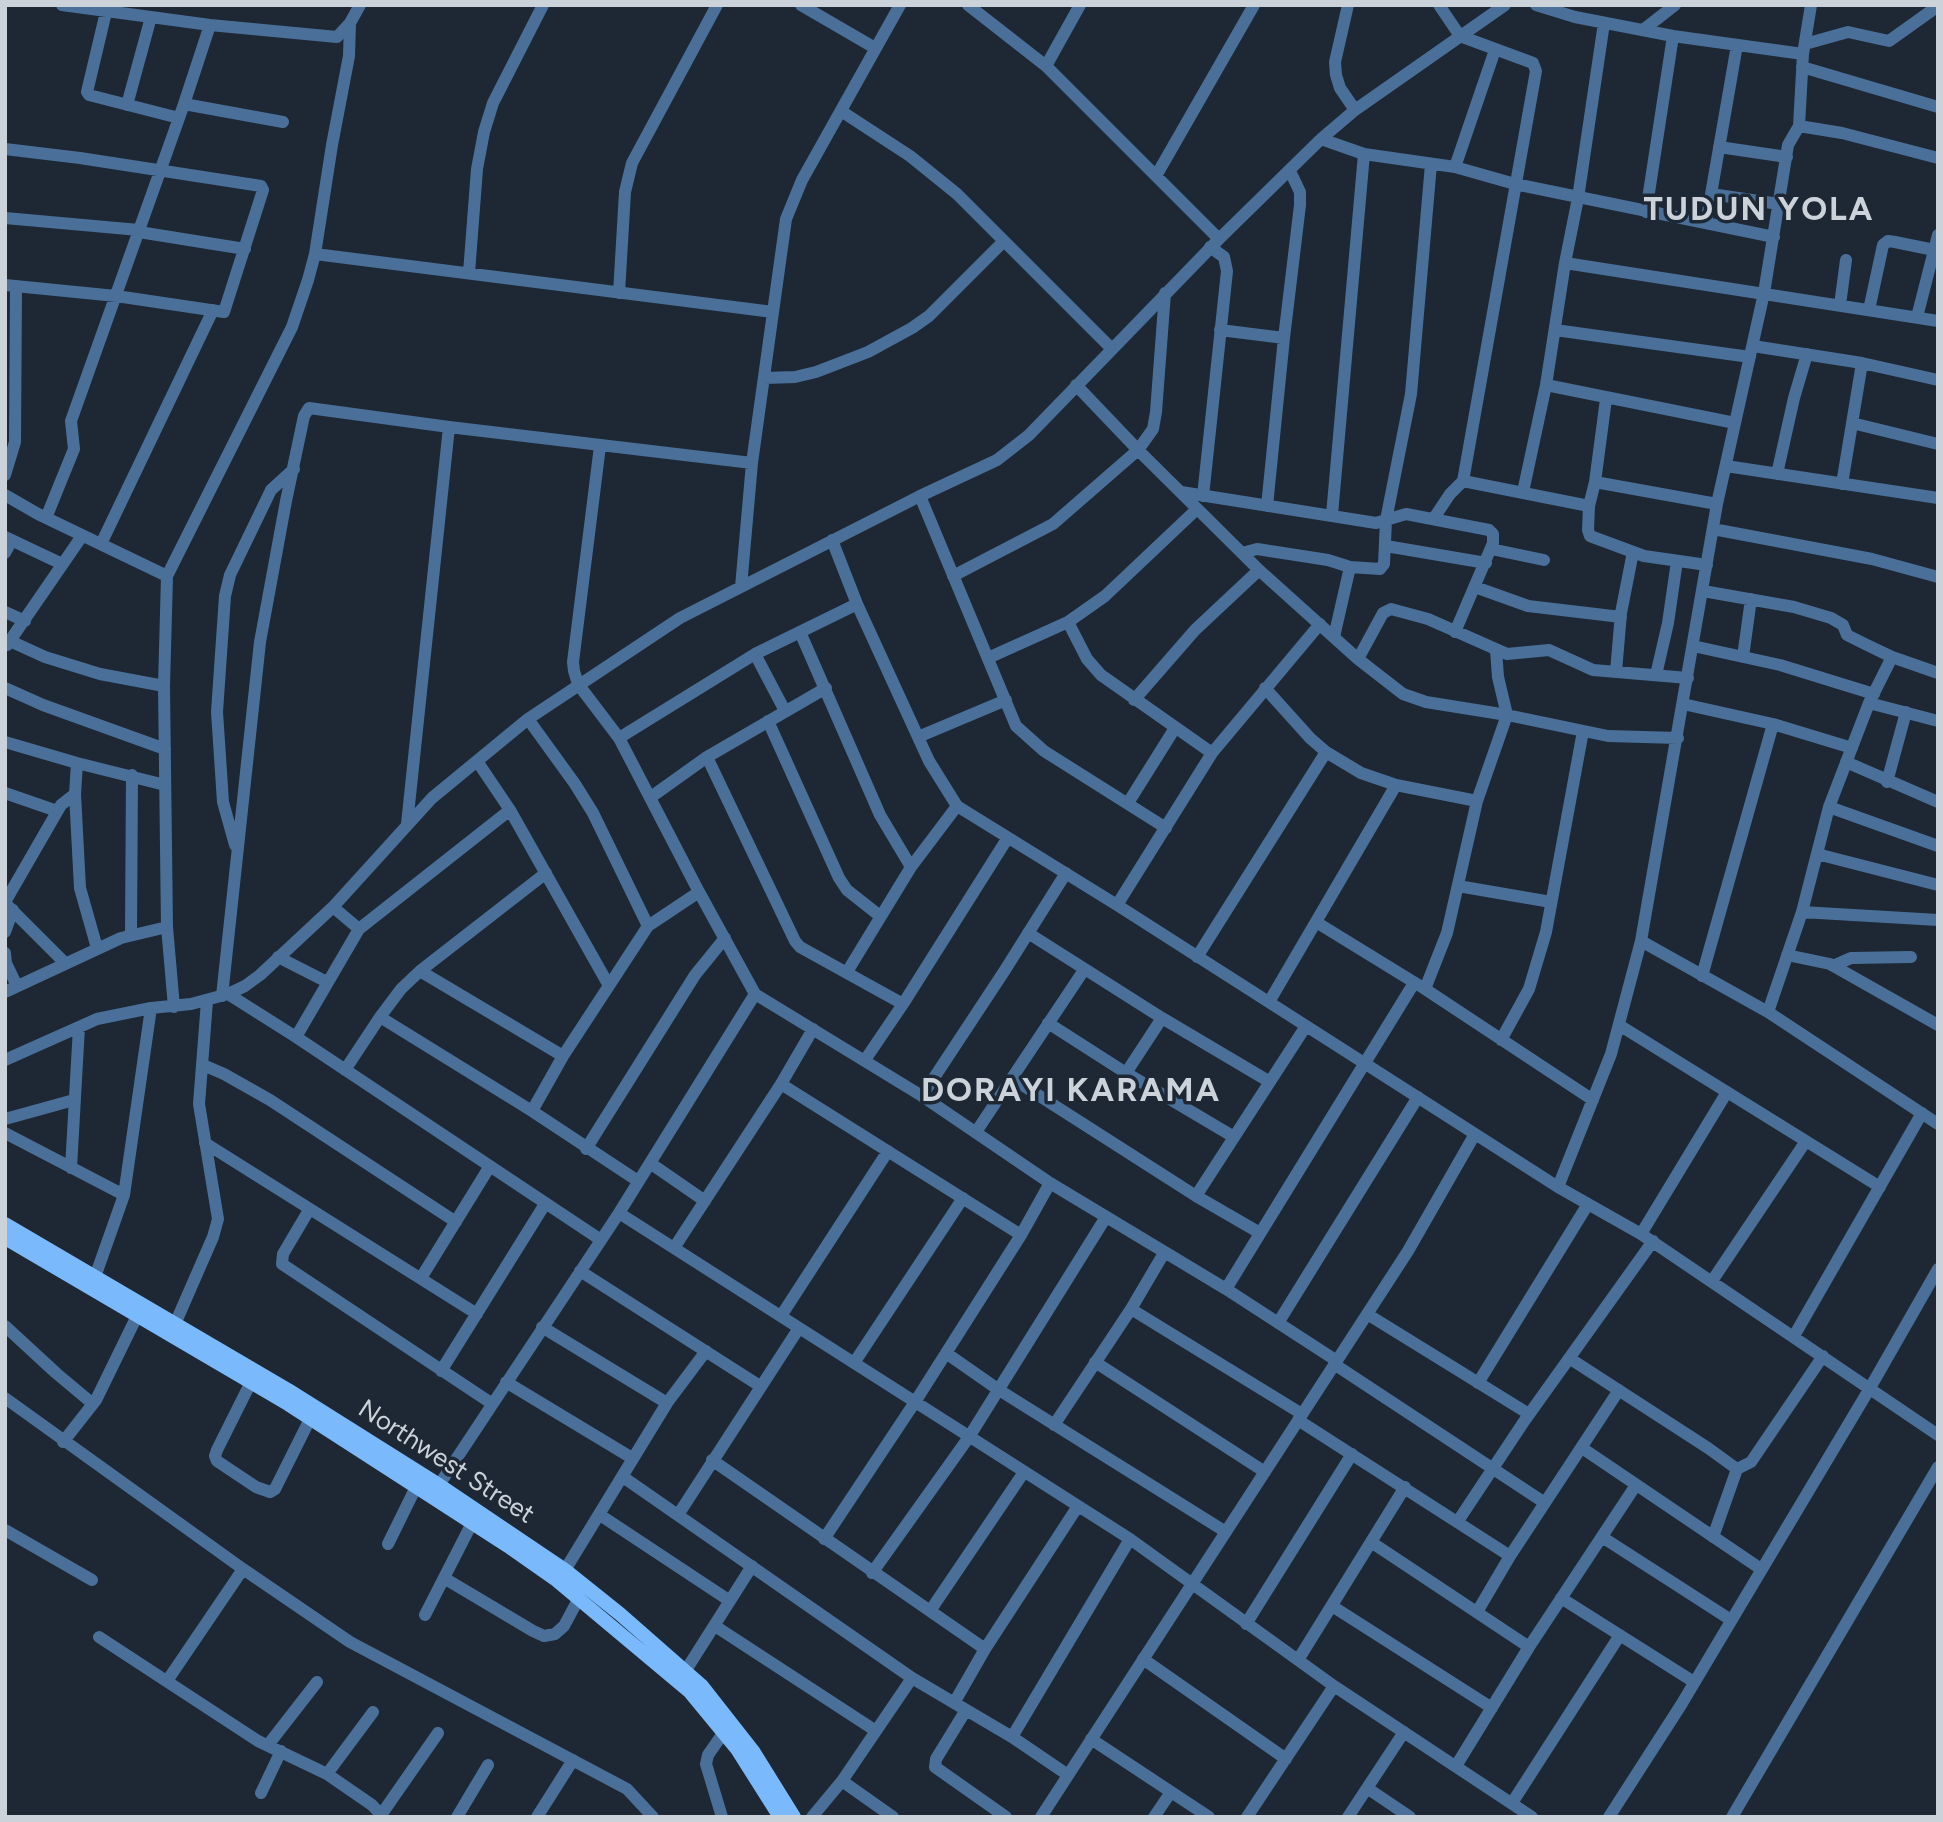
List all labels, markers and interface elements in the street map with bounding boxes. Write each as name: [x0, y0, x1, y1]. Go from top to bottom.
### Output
district label: TUDUN YOLA: [1645, 190, 1873, 230]
district label: DORAYI KARAMA: [923, 1071, 1219, 1111]
street label: Northwest Street: [352, 1393, 540, 1531]

